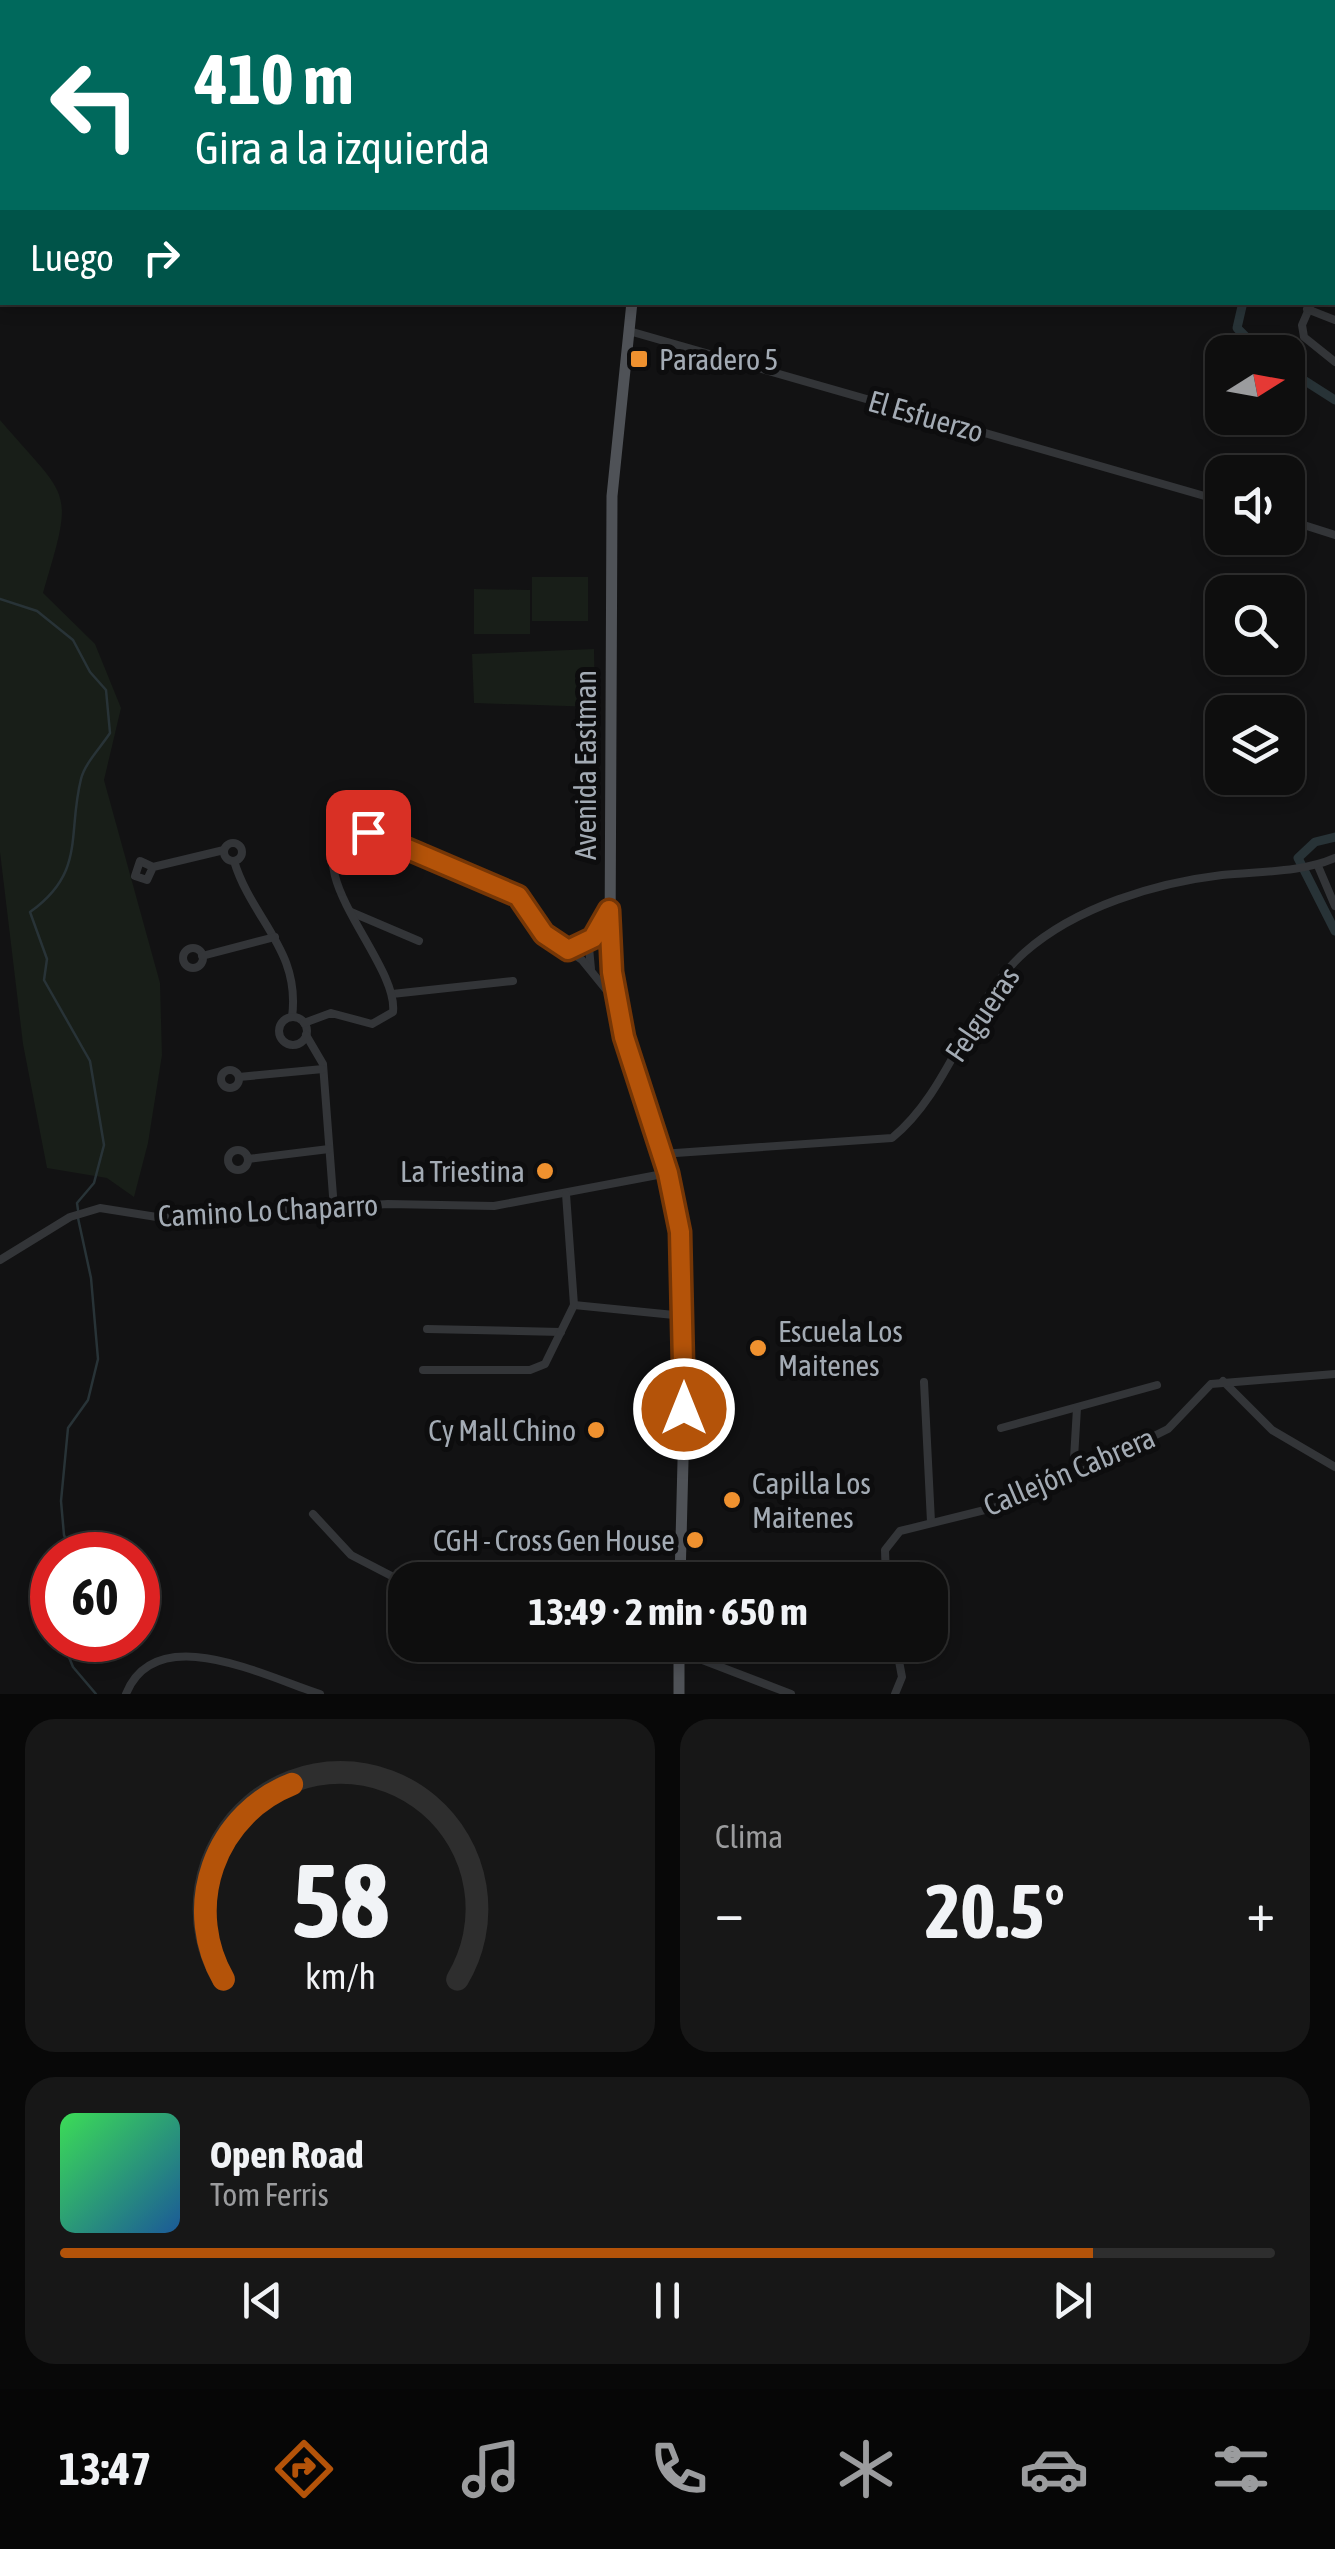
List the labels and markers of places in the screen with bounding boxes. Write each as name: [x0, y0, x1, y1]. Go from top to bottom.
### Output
place label: Paradero 5: [659, 342, 778, 376]
marker: Paradero 5: [628, 348, 650, 370]
pin: [326, 790, 411, 875]
place label: La Triestina: [400, 1154, 525, 1188]
marker: La Triestina: [534, 1160, 556, 1182]
place label: Escuela Los Maitenes: [778, 1314, 903, 1382]
marker: Escuela Los Maitenes: [747, 1337, 769, 1359]
place label: Cy Mall Chino: [428, 1413, 576, 1447]
marker: Cy Mall Chino: [585, 1419, 607, 1441]
place label: Capilla Los Maitenes: [752, 1466, 871, 1534]
marker: Capilla Los Maitenes: [721, 1489, 743, 1511]
place label: CGH - Cross Gen House: [433, 1523, 675, 1557]
marker: CGH - Cross Gen House: [684, 1529, 706, 1551]

